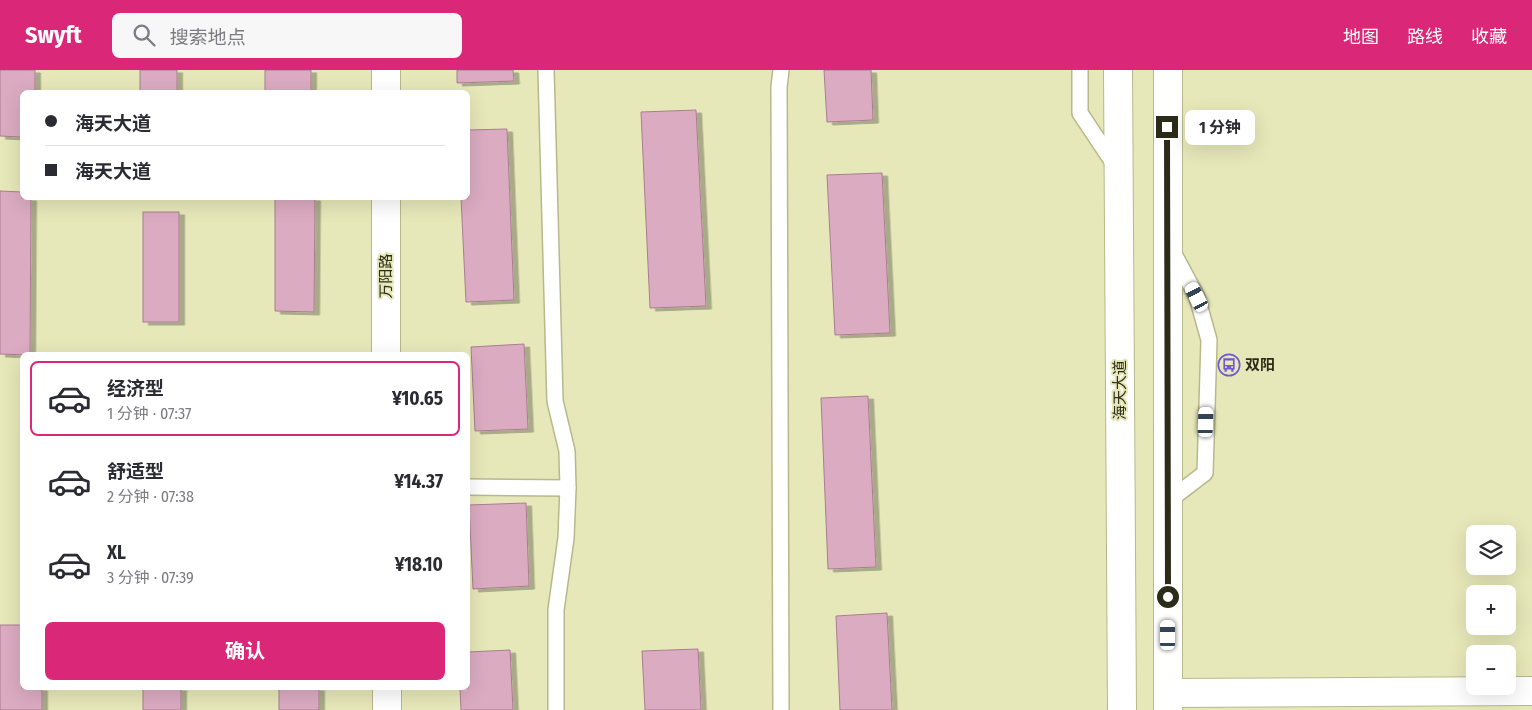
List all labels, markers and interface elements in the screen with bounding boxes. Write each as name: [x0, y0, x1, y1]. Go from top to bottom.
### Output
search box: [112, 13, 462, 58]
text: Swyft: [25, 21, 82, 49]
icon: search: [130, 21, 158, 49]
text: 搜索地点: [170, 26, 246, 49]
text: 地图: [1343, 26, 1379, 48]
text: 路线: [1407, 26, 1443, 48]
text: 收藏: [1471, 26, 1507, 48]
callout: 1 分钟: [1184, 110, 1254, 144]
text: 海天大道: [75, 112, 151, 135]
route end: [1156, 116, 1178, 138]
text: 1 分钟: [1199, 118, 1241, 137]
text: 海天大道: [75, 160, 151, 183]
street label: 万阳路: [377, 253, 395, 299]
car: [1183, 280, 1210, 314]
bus stop icon: 双阳: [1217, 353, 1241, 377]
place label: 双阳: [1245, 356, 1275, 374]
street label: 海天大道: [1111, 360, 1129, 420]
icon: car: [47, 376, 92, 421]
text: 经济型: [107, 377, 164, 400]
text: ¥10.65: [392, 387, 443, 410]
text: 1 分钟 · 07:37: [107, 404, 192, 423]
car: [1197, 407, 1214, 437]
icon: car: [47, 459, 92, 504]
text: 舒适型: [107, 460, 164, 483]
text: ¥14.37: [394, 470, 443, 493]
text: 2 分钟 · 07:38: [107, 487, 194, 506]
map controls: [1466, 525, 1516, 695]
button: layers: [1466, 525, 1516, 575]
text: XL: [107, 541, 126, 564]
icon: car: [47, 542, 92, 587]
text: ¥18.10: [395, 553, 443, 576]
text: 3 分钟 · 07:39: [107, 568, 194, 587]
button: +: [1466, 585, 1516, 635]
route start: [1157, 586, 1179, 608]
car: [1160, 620, 1175, 650]
button: 确认: [45, 622, 445, 680]
button: −: [1466, 645, 1516, 695]

